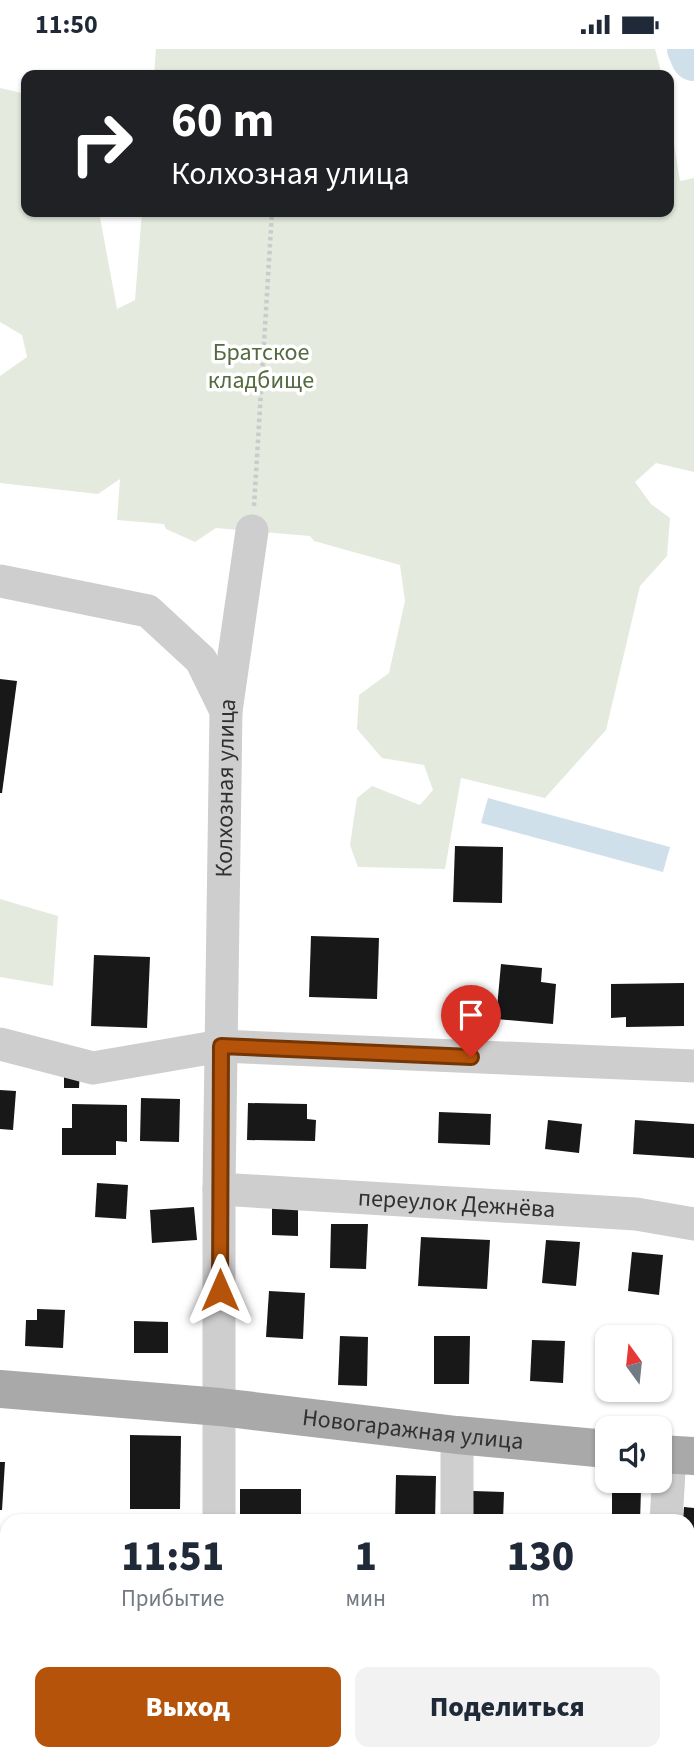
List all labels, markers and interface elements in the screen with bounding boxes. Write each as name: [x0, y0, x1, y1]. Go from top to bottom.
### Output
text: 11:50: [35, 6, 98, 43]
text: 60 m: [171, 86, 275, 156]
icon: right: [56, 98, 147, 189]
text: Колхозная улица: [171, 151, 410, 197]
park label: Братское кладбище: [208, 335, 314, 398]
street label: Колхозная улица: [207, 696, 246, 878]
pin: [441, 985, 501, 1057]
icon: arrive: [452, 996, 490, 1034]
street label: переулок Дежнёва: [357, 1180, 556, 1227]
position arrow: [183, 1253, 257, 1327]
north arrow: [595, 1325, 672, 1402]
map controls: [595, 1325, 672, 1493]
street label: Новогаражная улица: [300, 1400, 525, 1459]
button: sound: [595, 1416, 672, 1493]
text: 11:51: [121, 1527, 224, 1587]
text: 1: [354, 1527, 377, 1587]
text: 130: [507, 1527, 574, 1587]
text: Прибытие: [121, 1582, 225, 1615]
text: мин: [345, 1582, 386, 1615]
text: m: [531, 1582, 550, 1615]
button: Выход: [35, 1667, 341, 1747]
button: Поделиться: [355, 1667, 660, 1747]

